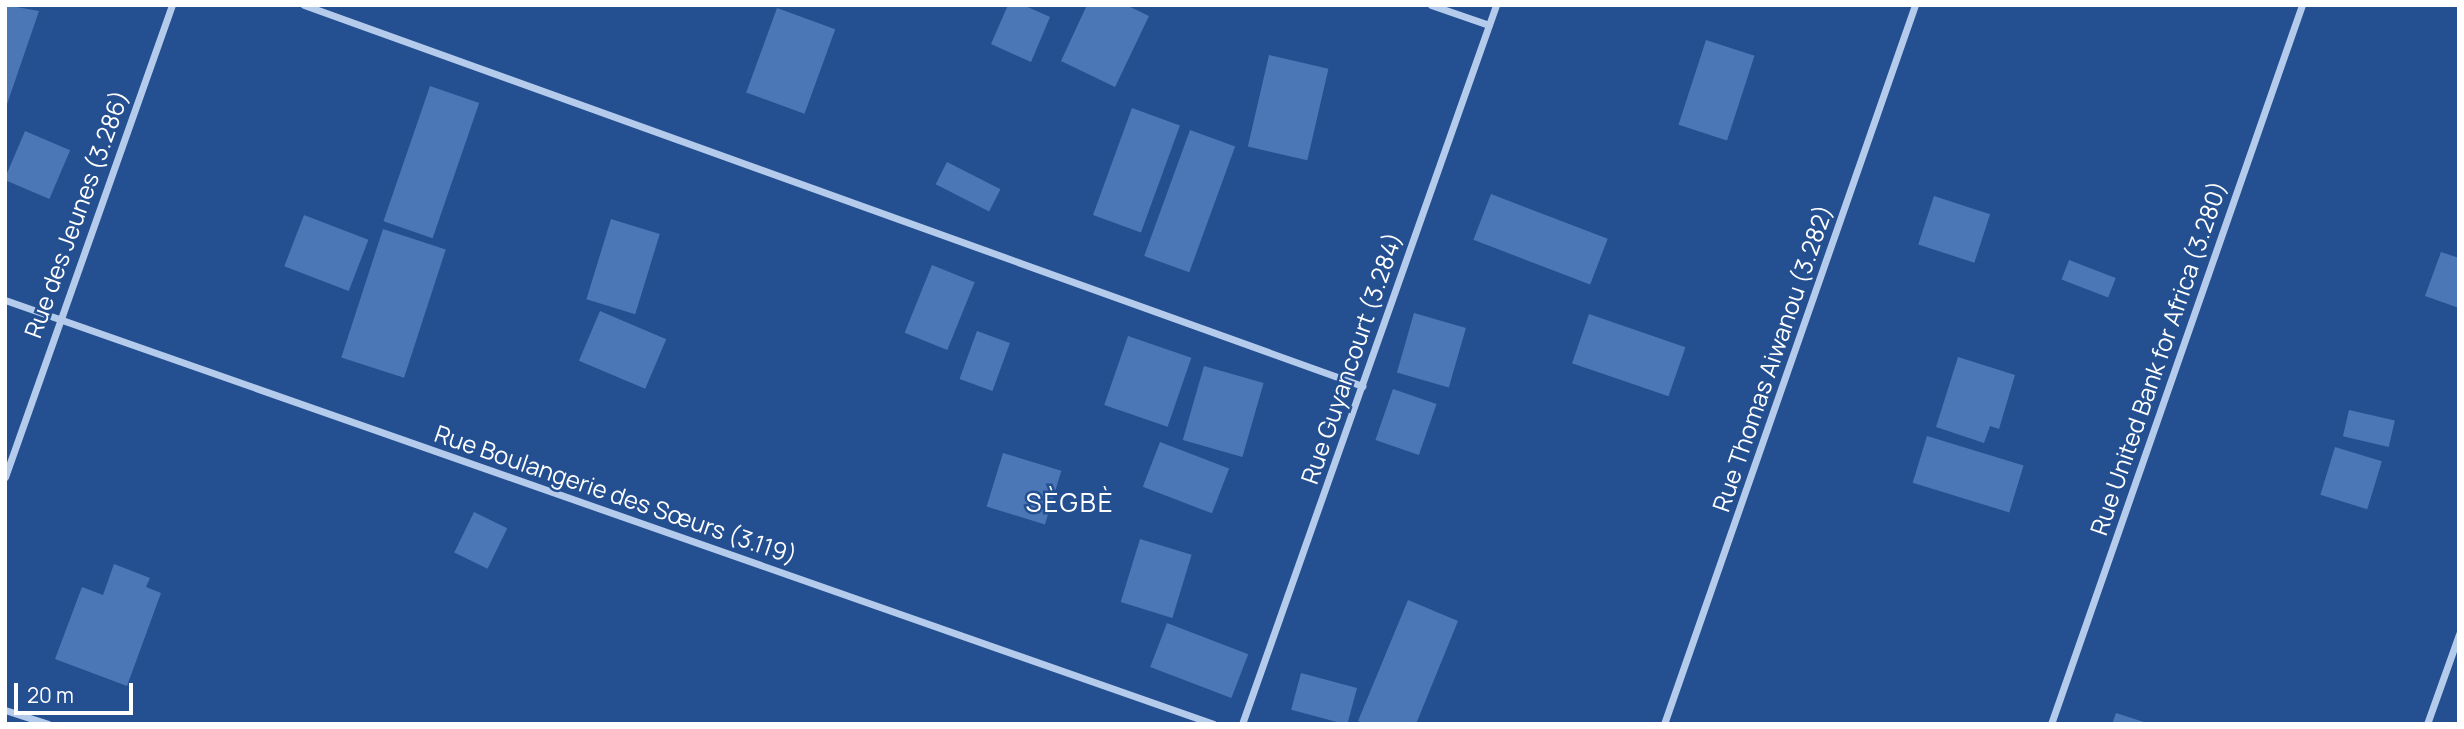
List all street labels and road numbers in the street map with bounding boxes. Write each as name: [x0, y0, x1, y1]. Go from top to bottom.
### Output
street label: Rue des Jeunes (3.286): [18, 86, 134, 342]
street label: Rue United Bank for Africa (3.280): [2084, 177, 2232, 539]
street label: Rue Thomas Aiwanou (3.282): [1706, 201, 1838, 515]
street label: Rue Guyancourt (3.284): [1294, 228, 1408, 488]
street label: Rue Boulangerie des Sœurs (3.119): [431, 418, 801, 570]

